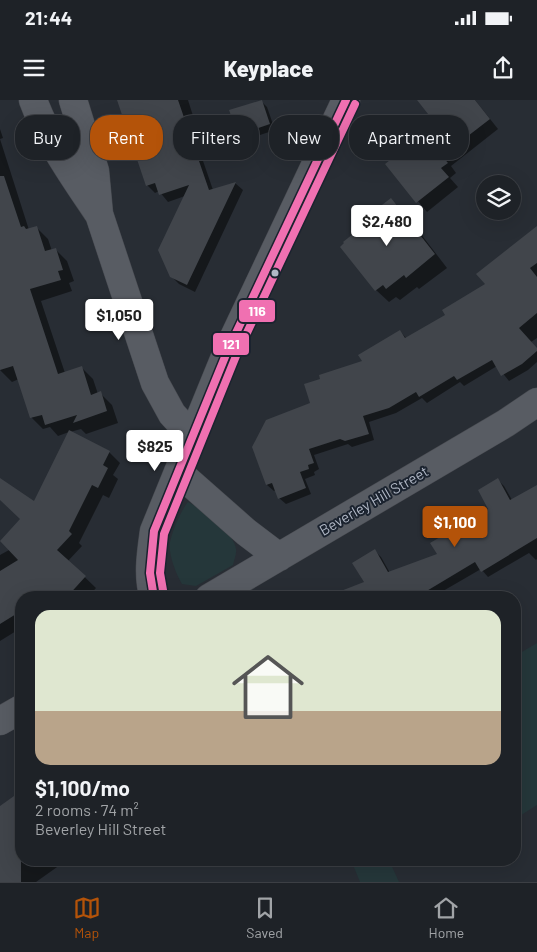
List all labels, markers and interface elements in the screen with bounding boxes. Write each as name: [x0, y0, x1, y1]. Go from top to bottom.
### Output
text: 21:44: [25, 6, 72, 29]
icon: menu: [20, 54, 48, 82]
icon: share: [489, 54, 517, 82]
text: Keyplace: [224, 55, 313, 81]
chip: Buy: [15, 115, 80, 160]
chip: Rent: [90, 115, 163, 160]
chip: Filters: [173, 115, 259, 160]
chip: New: [269, 115, 339, 160]
chip: Apartment: [349, 115, 469, 160]
map controls: [476, 175, 521, 220]
button: layers: [476, 175, 521, 220]
pin: $2,480: [346, 204, 428, 247]
text: $2,480: [362, 211, 412, 230]
unlabelled marker: [270, 268, 280, 278]
pin: $1,050: [78, 298, 160, 341]
line badge: 116: [238, 299, 276, 323]
text: 116: [248, 302, 266, 319]
text: $1,050: [96, 305, 142, 324]
line badge: 121: [212, 332, 250, 356]
text: 121: [222, 335, 240, 352]
pin: $825: [125, 430, 185, 472]
text: $825: [137, 436, 173, 455]
street label: Beverley Hill Street: [316, 462, 431, 539]
pin: $1,100: [414, 506, 496, 548]
text: $1,100: [434, 512, 476, 531]
icon: home: [223, 642, 313, 732]
text: $1,100/mo: [35, 775, 130, 800]
text: 2 rooms · 74 m²: [35, 800, 139, 819]
text: Beverley Hill Street: [35, 819, 166, 838]
tab: Map: [73, 894, 101, 941]
tab: Saved: [246, 894, 283, 941]
tab: Home: [429, 894, 464, 941]

